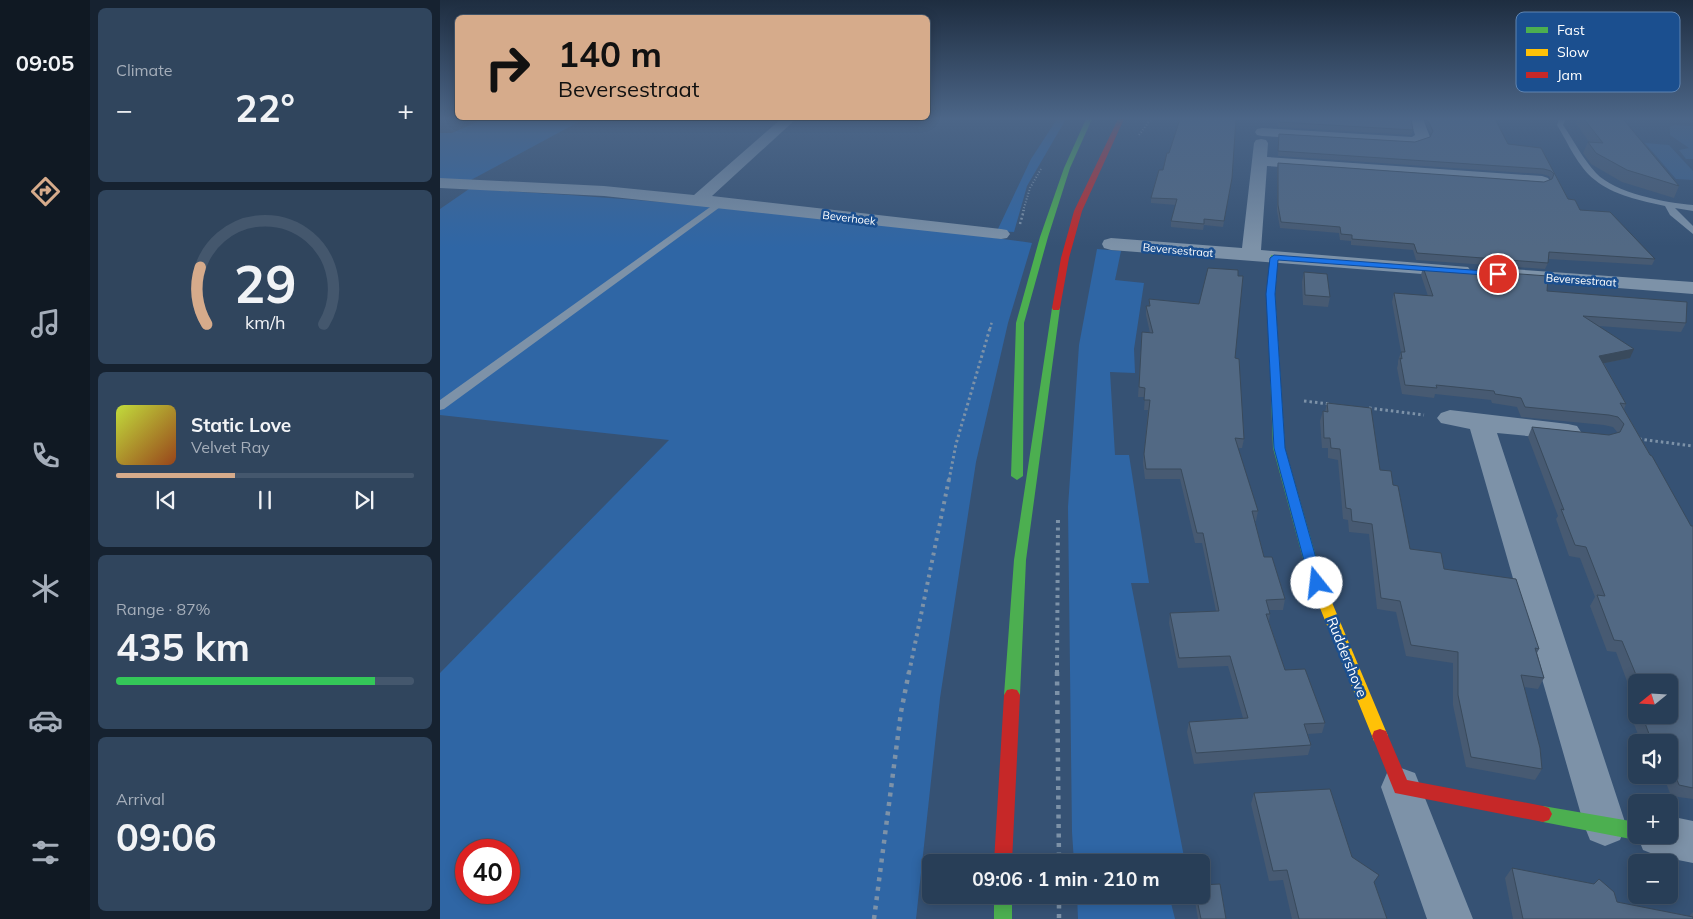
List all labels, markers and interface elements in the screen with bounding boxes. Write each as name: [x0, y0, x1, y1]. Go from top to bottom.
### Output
legend: [1516, 12, 1680, 92]
text: Fast: [1557, 21, 1585, 39]
text: 140 m: [558, 32, 662, 76]
icon: right: [475, 35, 540, 100]
text: Slow: [1557, 43, 1589, 61]
text: 09:05: [16, 49, 74, 77]
text: Climate: [116, 60, 172, 80]
text: Jam: [1557, 66, 1582, 84]
text: Beversestraat: [558, 75, 700, 103]
text: 22°: [235, 84, 295, 132]
text: −: [116, 92, 133, 127]
text: +: [397, 92, 414, 127]
icon: directions: [28, 174, 63, 209]
street label: Beverhoek: [822, 208, 877, 228]
street label: Beversestraat: [1142, 240, 1214, 260]
text: 29: [234, 251, 296, 316]
pin: [1477, 253, 1519, 295]
icon: arrive: [1484, 260, 1512, 288]
street label: Beversestraat: [1545, 271, 1617, 289]
icon: music: [28, 306, 63, 341]
text: km/h: [245, 311, 285, 333]
text: Static Love: [191, 413, 291, 437]
text: Velvet Ray: [191, 437, 270, 457]
icon: phone: [28, 438, 63, 473]
icon: previous: [152, 486, 180, 514]
icon: pause: [251, 486, 279, 514]
icon: next: [350, 486, 378, 514]
position arrow: [1290, 556, 1342, 608]
icon: climate: [28, 571, 63, 606]
text: Range · 87%: [116, 599, 211, 619]
street label: Ruddershove: [1323, 614, 1371, 700]
text: 435 km: [116, 623, 250, 671]
north arrow: [1628, 674, 1678, 724]
map controls: [1628, 674, 1678, 904]
icon: car: [28, 703, 63, 738]
button: sound: [1628, 734, 1678, 784]
text: Arrival: [116, 789, 165, 809]
button: +: [1628, 794, 1678, 844]
text: 09:06: [116, 813, 217, 861]
icon: filters: [28, 835, 63, 870]
speed limit sign: 40: [455, 839, 520, 904]
button: −: [1628, 854, 1678, 904]
text: 09:06 · 1 min · 210 m: [972, 867, 1160, 891]

